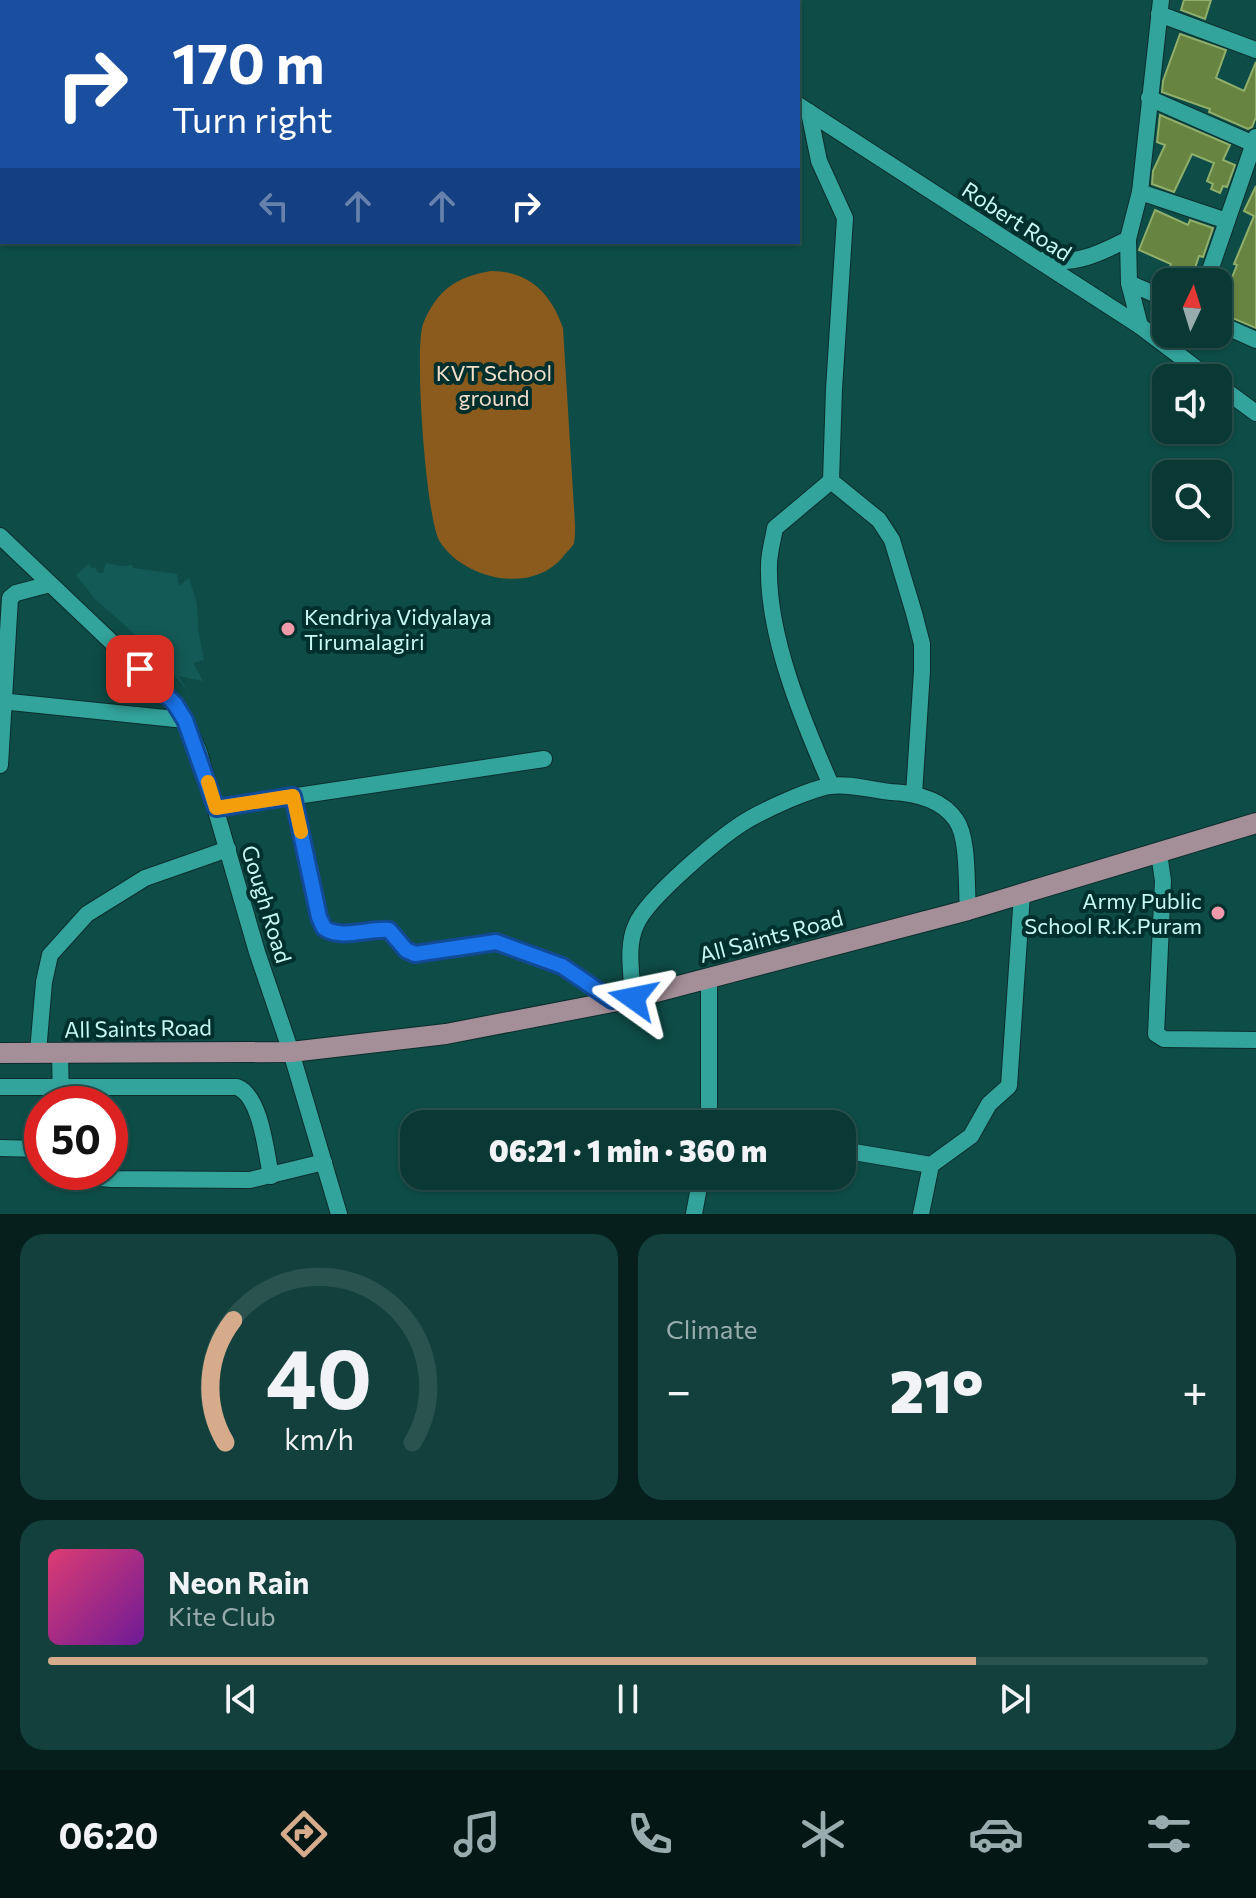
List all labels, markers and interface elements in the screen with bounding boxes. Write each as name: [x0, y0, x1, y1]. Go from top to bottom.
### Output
text: 170 m: [172, 27, 325, 96]
icon: right: [40, 32, 144, 136]
text: Turn right: [172, 96, 333, 140]
street label: Robert Road: [957, 176, 1077, 266]
icon: left: [252, 184, 296, 228]
icon: ahead: [336, 184, 380, 228]
icon: ahead: [420, 184, 464, 228]
icon: right: [504, 184, 548, 228]
north arrow: [1152, 268, 1232, 348]
map controls: [1152, 268, 1232, 540]
park label: KVT School ground: [436, 359, 552, 411]
button: sound: [1152, 364, 1232, 444]
button: search: [1152, 460, 1232, 540]
place label: Kendriya Vidyalaya Tirumalagiri: [304, 603, 492, 655]
marker: Kendriya Vidyalaya Tirumalagiri: [279, 620, 297, 638]
pin: [106, 635, 174, 703]
icon: arrive: [118, 647, 162, 691]
street label: Gough Road: [236, 842, 298, 966]
place label: Army Public School R.K.Puram: [1024, 887, 1202, 939]
street label: All Saints Road: [696, 904, 846, 968]
marker: Army Public School R.K.Puram: [1209, 904, 1227, 922]
position arrow: [591, 956, 675, 1040]
street label: All Saints Road: [64, 1013, 212, 1043]
speed limit sign: 50: [24, 1086, 128, 1190]
text: 06:21 · 1 min · 360 m: [489, 1131, 767, 1168]
text: Climate: [666, 1313, 758, 1344]
text: 40: [266, 1324, 372, 1426]
text: 21°: [889, 1352, 984, 1425]
text: −: [666, 1362, 691, 1416]
text: +: [1182, 1362, 1208, 1416]
text: km/h: [284, 1421, 354, 1456]
text: Neon Rain: [168, 1563, 309, 1600]
text: Kite Club: [168, 1600, 276, 1631]
icon: previous: [219, 1677, 263, 1721]
icon: pause: [606, 1677, 650, 1721]
icon: next: [993, 1677, 1037, 1721]
icon: directions: [276, 1806, 332, 1862]
icon: music: [449, 1806, 505, 1862]
icon: phone: [622, 1806, 678, 1862]
icon: climate: [795, 1806, 851, 1862]
icon: car: [968, 1806, 1024, 1862]
icon: filters: [1141, 1806, 1197, 1862]
text: 06:20: [59, 1812, 158, 1856]

